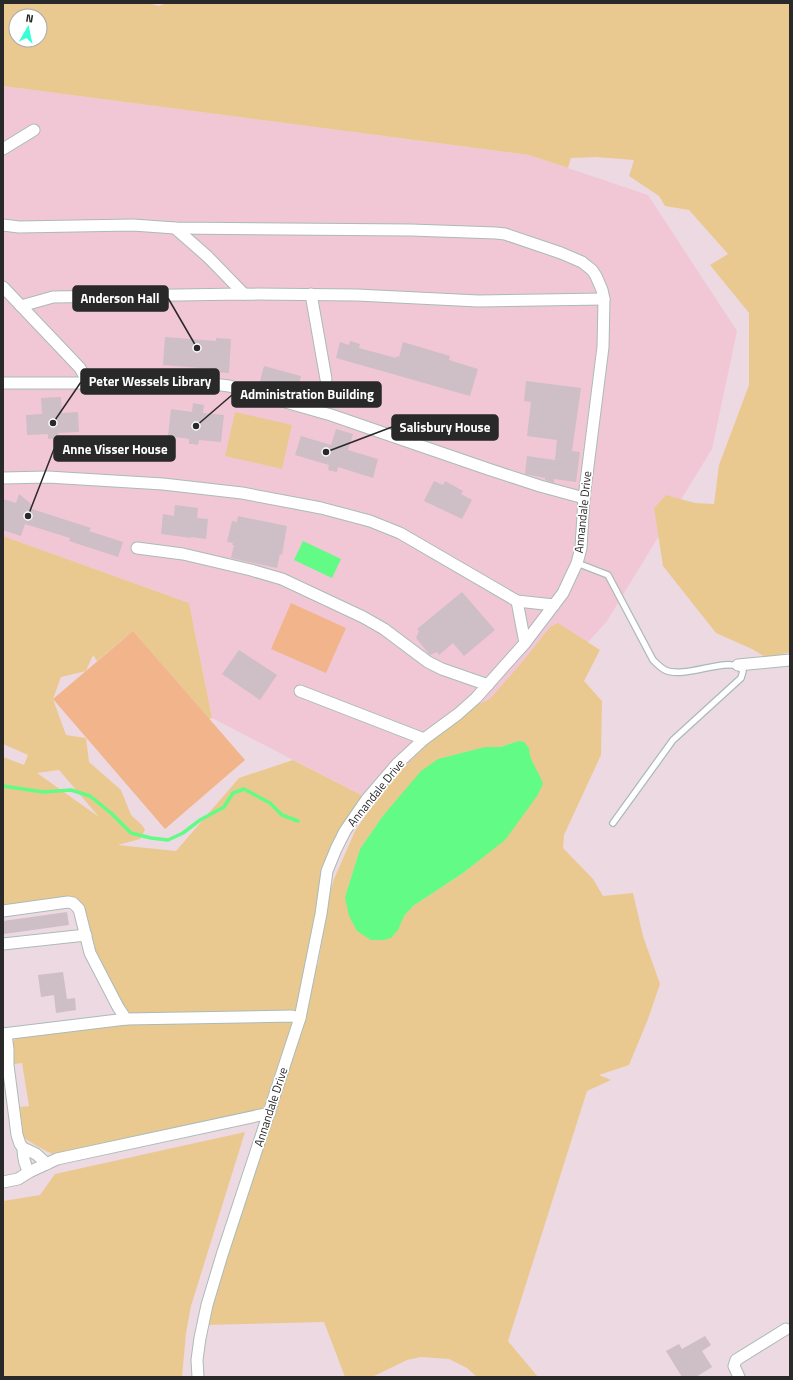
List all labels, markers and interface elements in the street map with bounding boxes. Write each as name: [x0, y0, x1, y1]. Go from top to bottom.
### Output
north arrow: [8, 8, 48, 48]
text: N: [25, 10, 35, 27]
callout: Anderson Hall: [73, 286, 168, 311]
text: Anderson Hall: [80, 288, 160, 308]
callout: Peter Wessels Library: [81, 369, 219, 394]
text: Peter Wessels Library: [89, 371, 212, 391]
callout: Administration Building: [232, 382, 381, 407]
text: Administration Building: [240, 384, 374, 404]
callout: Salisbury House: [392, 415, 498, 440]
text: Salisbury House: [400, 417, 491, 437]
callout: Anne Visser House: [54, 436, 175, 461]
text: Anne Visser House: [62, 439, 168, 459]
street label: Annandale Drive: [569, 470, 596, 554]
street label: Annandale Drive: [342, 755, 409, 831]
street label: Annandale Drive: [249, 1065, 292, 1149]

